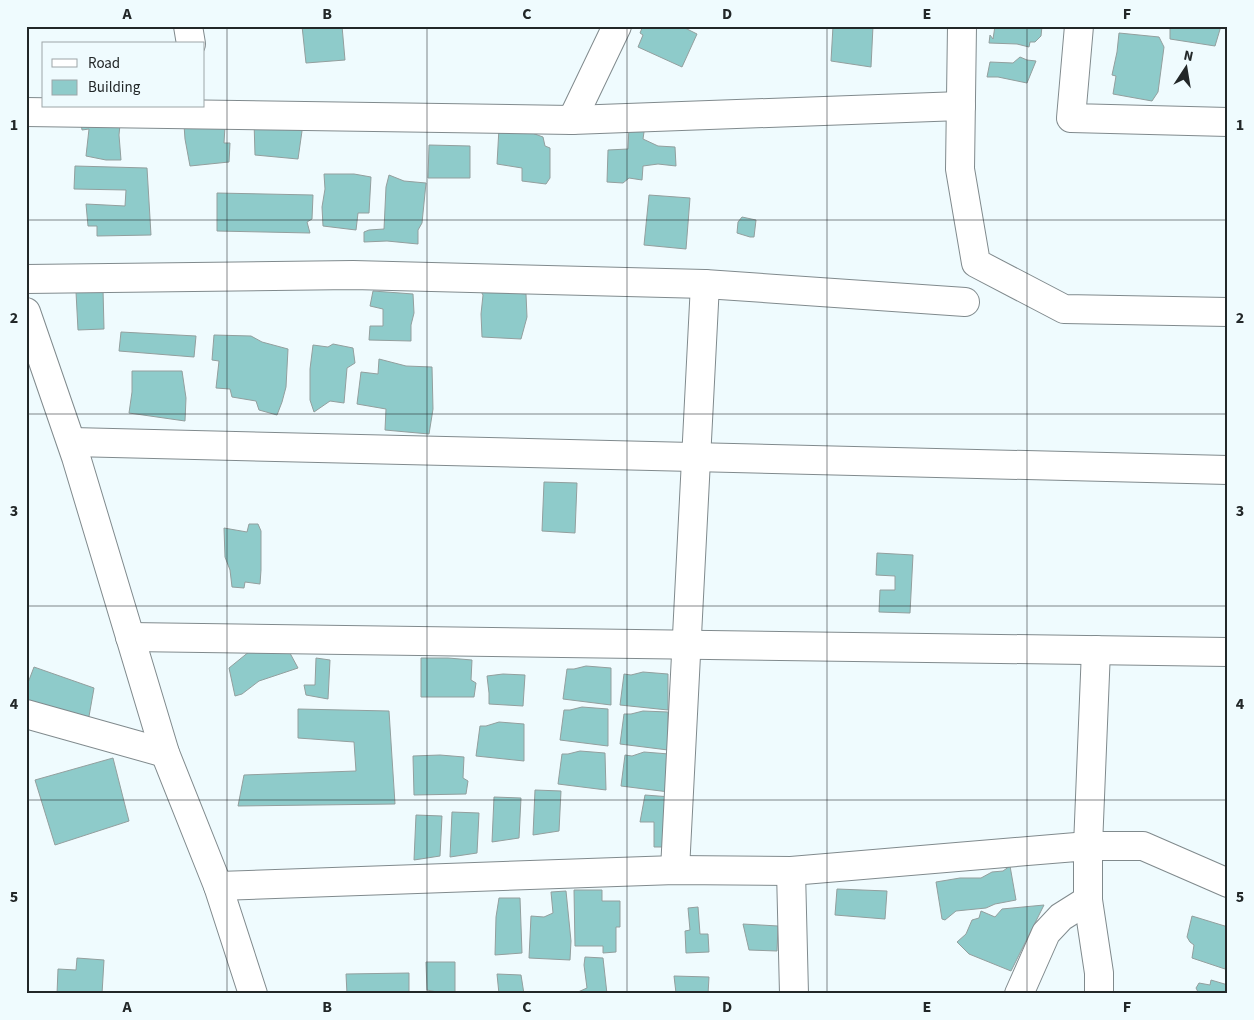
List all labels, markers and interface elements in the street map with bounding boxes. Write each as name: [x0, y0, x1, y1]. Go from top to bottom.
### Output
text: A: [121, 3, 132, 25]
text: B: [322, 3, 332, 25]
text: C: [522, 3, 532, 25]
text: D: [722, 3, 732, 25]
text: E: [923, 3, 931, 25]
text: F: [1123, 3, 1131, 25]
legend: [42, 42, 205, 108]
north arrow: [1162, 42, 1212, 92]
text: N: [1182, 46, 1195, 67]
text: Road: [88, 53, 120, 74]
text: Building: [88, 77, 141, 98]
text: 1: [10, 114, 18, 136]
text: 1: [1236, 114, 1244, 136]
text: 2: [10, 307, 18, 329]
text: 2: [1236, 307, 1244, 329]
text: 3: [10, 500, 18, 522]
text: 3: [1236, 500, 1244, 522]
text: 4: [10, 693, 19, 715]
text: 4: [1236, 693, 1245, 715]
text: 5: [10, 886, 18, 908]
text: 5: [1236, 886, 1244, 908]
text: A: [121, 996, 132, 1018]
text: B: [322, 996, 332, 1018]
text: C: [522, 996, 532, 1018]
text: D: [722, 996, 732, 1018]
text: E: [923, 996, 931, 1018]
text: F: [1123, 996, 1131, 1018]

